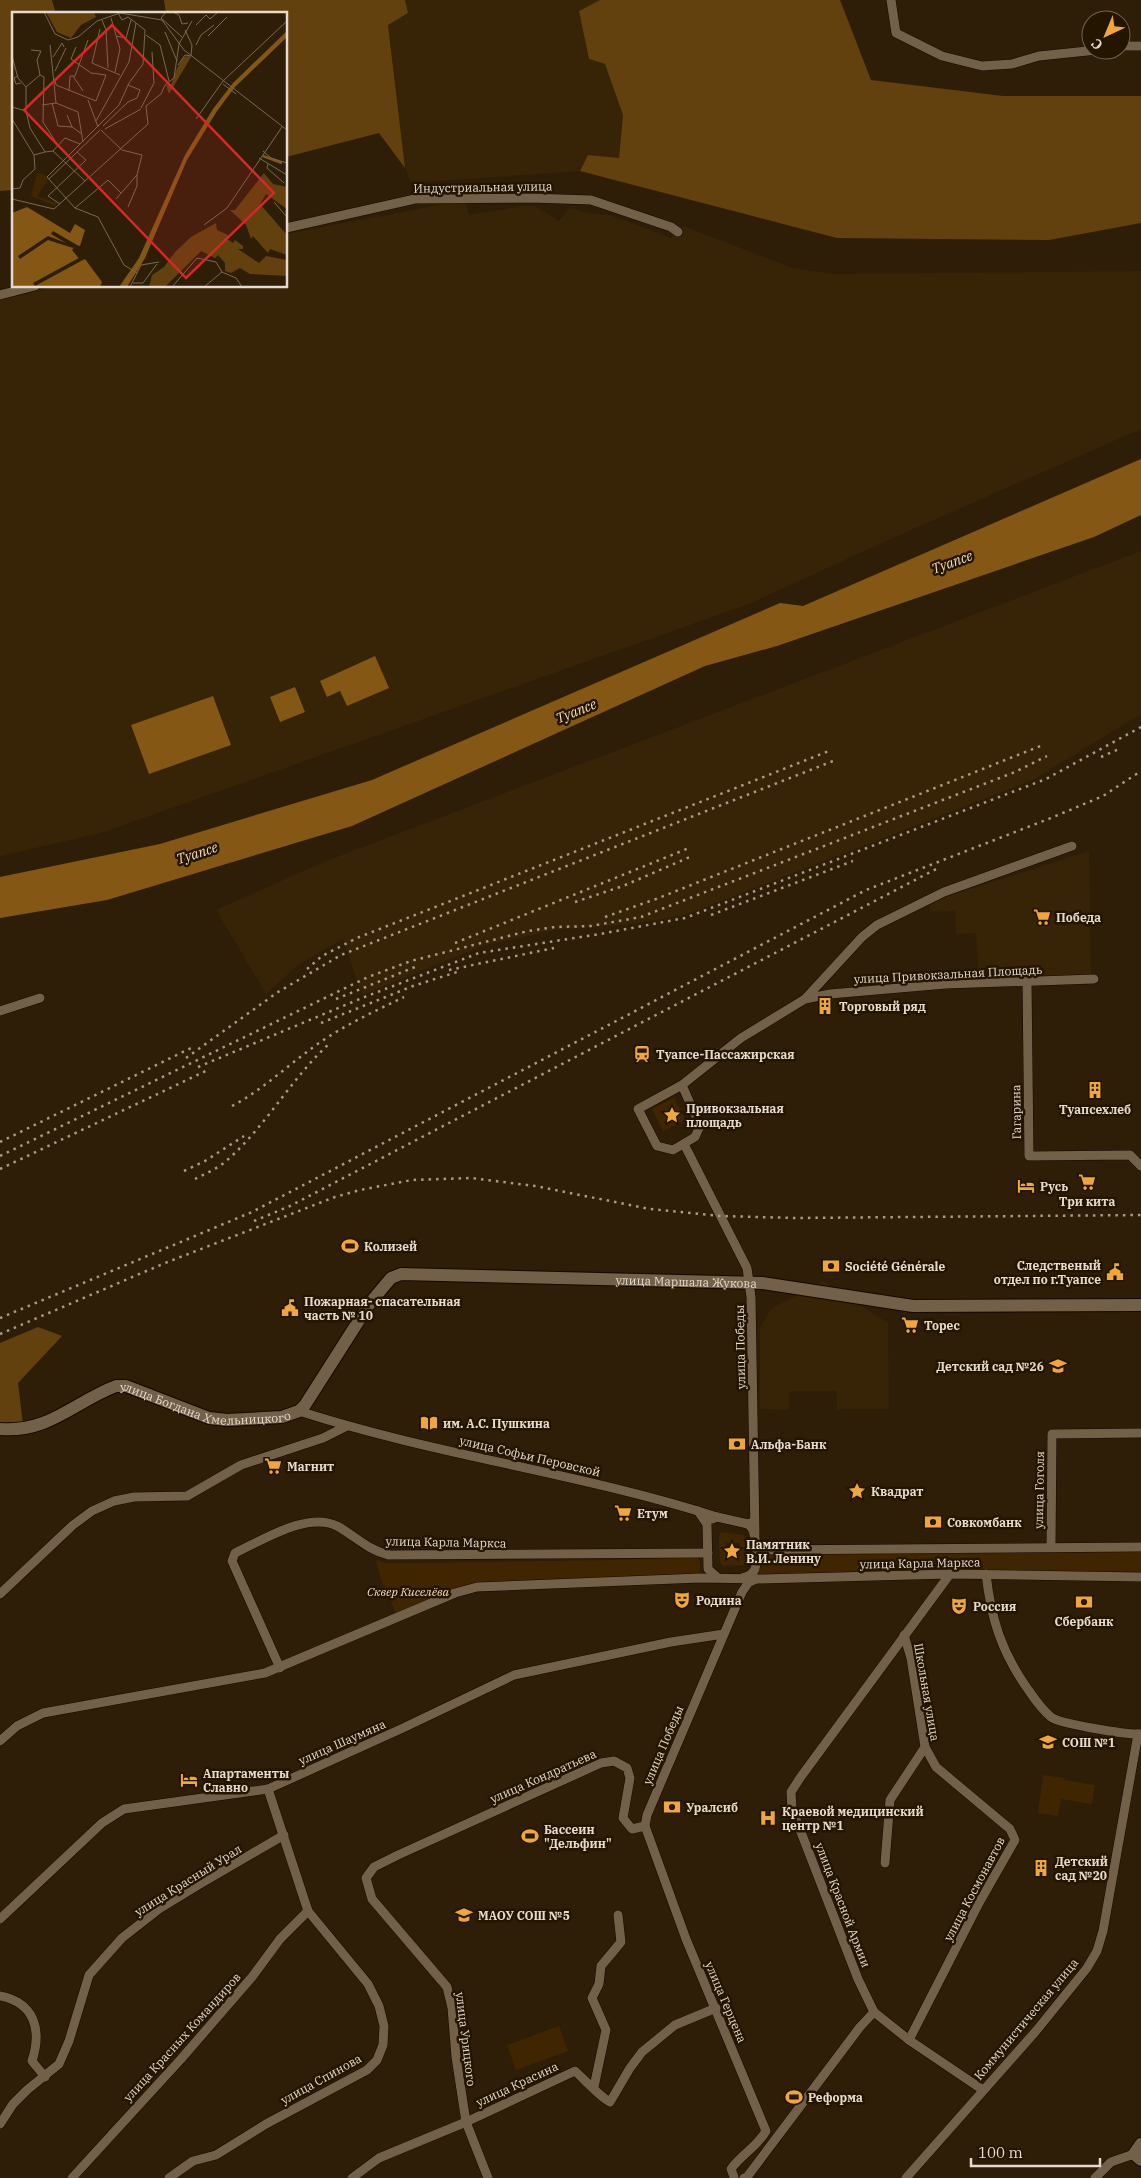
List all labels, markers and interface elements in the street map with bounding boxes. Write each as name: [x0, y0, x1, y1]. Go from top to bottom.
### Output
north arrow: [1081, 10, 1131, 60]
inset map: [12, 12, 288, 288]
text: С: [1087, 35, 1107, 54]
street label: Индустриальная улица: [413, 178, 553, 196]
water label: Туапсе: [929, 546, 976, 578]
water label: Туапсе: [553, 694, 600, 727]
water label: Туапсе: [174, 838, 221, 868]
supermarket icon: Победа: [1032, 907, 1052, 927]
place label: Победа: [1056, 910, 1101, 925]
street label: улица Привокзальная Площадь: [853, 962, 1043, 986]
building icon: Торговый ряд: [815, 996, 835, 1016]
place label: Торговый ряд: [839, 999, 926, 1014]
station icon: Туапсе-Пассажирская: [632, 1044, 652, 1064]
place label: Туапсе-Пассажирская: [656, 1047, 795, 1062]
building icon: Туапсехлеб: [1085, 1080, 1105, 1100]
street label: Гагарина: [1008, 1084, 1024, 1140]
place label: Привокзальная площадь: [686, 1101, 784, 1130]
place label: Туапсехлеб: [1059, 1102, 1131, 1117]
place icon: Привокзальная площадь: [662, 1105, 682, 1125]
supermarket icon: Три кита: [1077, 1172, 1097, 1192]
hotel icon: Русь: [1016, 1176, 1036, 1196]
place label: Русь: [1040, 1179, 1068, 1194]
place label: Три кита: [1059, 1194, 1115, 1209]
sports icon: Колизей: [340, 1236, 360, 1256]
place label: Колизей: [364, 1239, 417, 1254]
bank icon: Société Générale: [821, 1256, 841, 1276]
place label: Следственый отдел по г.Туапсе: [994, 1258, 1101, 1287]
place label: Société Générale: [845, 1259, 945, 1274]
public building icon: Следственый отдел по г.Туапсе: [1105, 1262, 1125, 1282]
street label: улица Маршала Жукова: [615, 1272, 757, 1290]
place label: Пожарная- спасательная часть № 10: [304, 1294, 461, 1323]
public building icon: Пожарная- спасательная часть № 10: [280, 1298, 300, 1318]
street label: улица Победы: [732, 1304, 748, 1389]
supermarket icon: Торес: [900, 1315, 920, 1335]
place label: Торес: [924, 1318, 960, 1333]
school or university icon: Детский сад №26: [1048, 1356, 1068, 1376]
place label: Детский сад №26: [936, 1359, 1044, 1374]
street label: улица Богдана Хмельницкого: [120, 1379, 293, 1427]
library icon: им. А.С. Пушкина: [419, 1413, 439, 1433]
place label: им. А.С. Пушкина: [443, 1416, 550, 1431]
street label: улица Софьи Перовской: [458, 1432, 602, 1480]
bank icon: Альфа-Банк: [727, 1434, 747, 1454]
place label: Альфа-Банк: [751, 1437, 827, 1452]
street label: улица Гоголя: [1031, 1451, 1047, 1529]
supermarket icon: Магнит: [263, 1456, 283, 1476]
place label: Магнит: [287, 1459, 334, 1474]
place icon: Квадрат: [847, 1481, 867, 1501]
place label: Квадрат: [871, 1484, 924, 1499]
supermarket icon: Етум: [613, 1503, 633, 1523]
place label: Етум: [637, 1506, 668, 1521]
bank icon: Совкомбанк: [923, 1512, 943, 1532]
place label: Совкомбанк: [947, 1515, 1022, 1530]
street label: улица Карла Маркса: [385, 1533, 507, 1551]
place label: Памятник В.И. Ленину: [746, 1537, 821, 1566]
place icon: Памятник В.И. Ленину: [722, 1541, 742, 1561]
street label: улица Карла Маркса: [859, 1554, 981, 1572]
park label: Сквер Киселёва: [367, 1584, 450, 1599]
theatre icon: Родина: [672, 1590, 692, 1610]
bank icon: Сбербанк: [1074, 1592, 1094, 1612]
place label: Родина: [696, 1593, 742, 1608]
theatre icon: Россия: [949, 1596, 969, 1616]
place label: Россия: [973, 1599, 1016, 1614]
place label: Сбербанк: [1055, 1614, 1114, 1629]
street label: Школьная улица: [911, 1642, 943, 1743]
street label: улица Победы: [640, 1703, 687, 1787]
street label: улица Шаумяна: [296, 1716, 388, 1768]
school or university icon: СОШ №1: [1038, 1732, 1058, 1752]
place label: СОШ №1: [1062, 1735, 1115, 1750]
street label: улица Кондратьева: [488, 1746, 599, 1806]
place label: Апартаменты Славно: [203, 1766, 289, 1795]
hotel icon: Апартаменты Славно: [179, 1770, 199, 1790]
bank icon: Уралсиб: [662, 1797, 682, 1817]
place label: Уралсиб: [686, 1800, 738, 1815]
place label: Краевой медицинский центр №1: [782, 1804, 924, 1833]
hospital icon: Краевой медицинский центр №1: [758, 1808, 778, 1828]
place label: Бассеин "Дельфин": [544, 1822, 612, 1851]
sports icon: Бассеин "Дельфин": [520, 1826, 540, 1846]
street label: улица Космонавтов: [940, 1834, 1008, 1944]
street label: улица Красный Урал: [132, 1841, 244, 1919]
street label: улица Красной Армии: [812, 1841, 874, 1970]
place label: Детский сад №20: [1055, 1854, 1108, 1883]
building icon: Детский сад №20: [1031, 1858, 1051, 1878]
school or university icon: МАОУ СОШ №5: [454, 1905, 474, 1925]
place label: МАОУ СОШ №5: [478, 1908, 570, 1923]
street label: Коммунистическая улица: [971, 1955, 1082, 2083]
street label: улица Герцена: [702, 1959, 750, 2045]
street label: улица Красных Командиров: [120, 1969, 244, 2104]
street label: улица Урицкого: [453, 1991, 479, 2087]
street label: улица Спинова: [278, 2050, 364, 2107]
street label: улица Красина: [473, 2058, 561, 2110]
sports icon: Реформа: [784, 2087, 804, 2107]
place label: Реформа: [808, 2090, 863, 2105]
scale bar: [971, 2136, 1100, 2168]
text: 100 m: [978, 2143, 1023, 2162]

